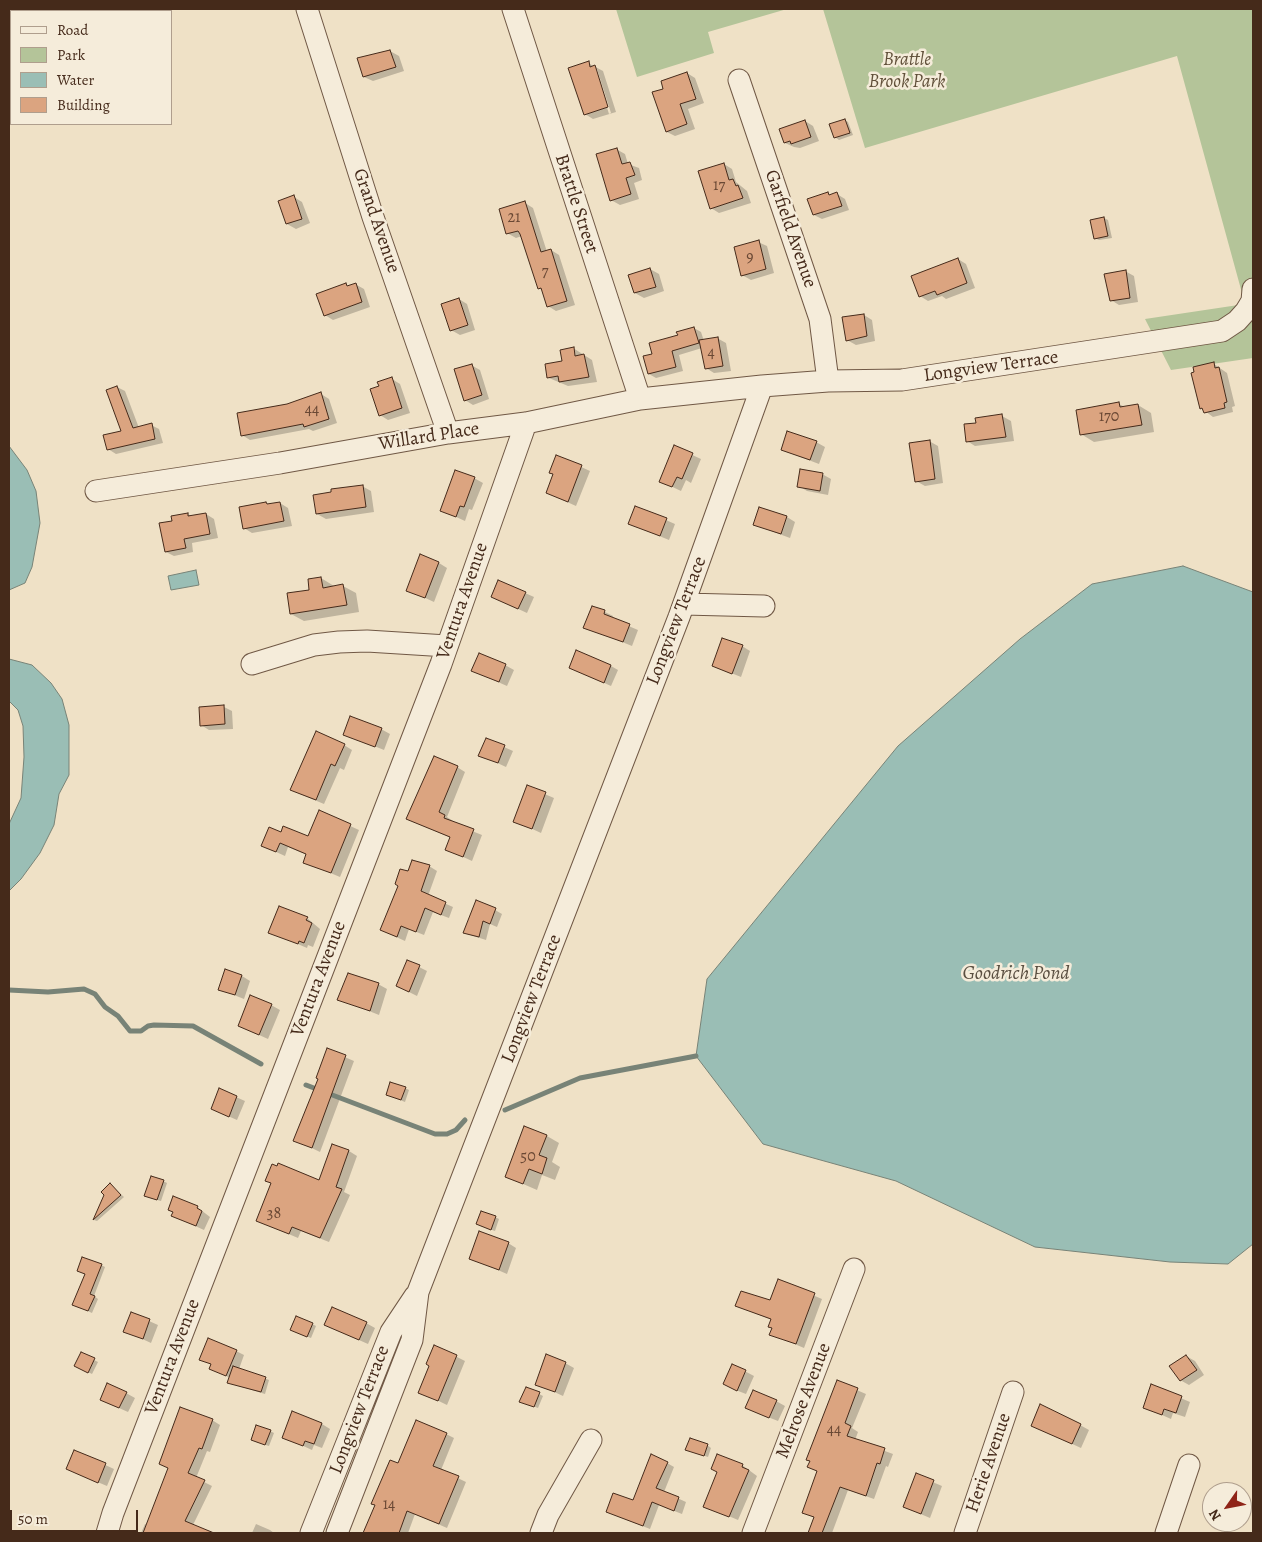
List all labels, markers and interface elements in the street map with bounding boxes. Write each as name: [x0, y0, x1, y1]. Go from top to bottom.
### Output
legend: [10, 10, 172, 125]
text: Road: [57, 20, 88, 40]
text: Park: [57, 45, 85, 65]
park label: Brattle Brook Park: [868, 49, 946, 93]
text: Water: [57, 70, 94, 90]
text: Building: [57, 95, 110, 115]
street label: Brattle Street: [549, 151, 603, 257]
street label: Grand Avenue: [347, 166, 405, 276]
street label: Garfield Avenue: [759, 167, 821, 291]
house number: 17: [713, 176, 725, 196]
house number: 21: [507, 208, 521, 228]
house number: 9: [746, 248, 754, 268]
house number: 7: [542, 262, 548, 282]
house number: 4: [707, 343, 715, 363]
street label: Longview Terrace: [922, 346, 1060, 388]
house number: 44: [305, 400, 319, 420]
house number: 170: [1099, 407, 1119, 427]
street label: Willard Place: [377, 418, 481, 456]
street label: Ventura Avenue: [432, 540, 494, 662]
street label: Longview Terrace: [642, 554, 712, 688]
street label: Ventura Avenue: [287, 918, 351, 1040]
street label: Longview Terrace: [497, 932, 567, 1066]
water label: Goodrich Pond: [962, 962, 1070, 986]
house number: 50: [520, 1147, 536, 1167]
house number: 38: [267, 1204, 281, 1224]
street label: Ventura Avenue: [141, 1296, 205, 1418]
street label: Melrose Avenue: [772, 1340, 836, 1462]
street label: Longview Terrace: [325, 1343, 395, 1477]
street label: Herie Avenue: [961, 1410, 1017, 1516]
house number: 44: [827, 1420, 841, 1440]
north arrow: [1202, 1482, 1252, 1532]
house number: 14: [383, 1495, 395, 1515]
scale bar: [12, 1500, 140, 1532]
text: N: [1204, 1505, 1226, 1524]
text: 50 m: [18, 1509, 48, 1529]

